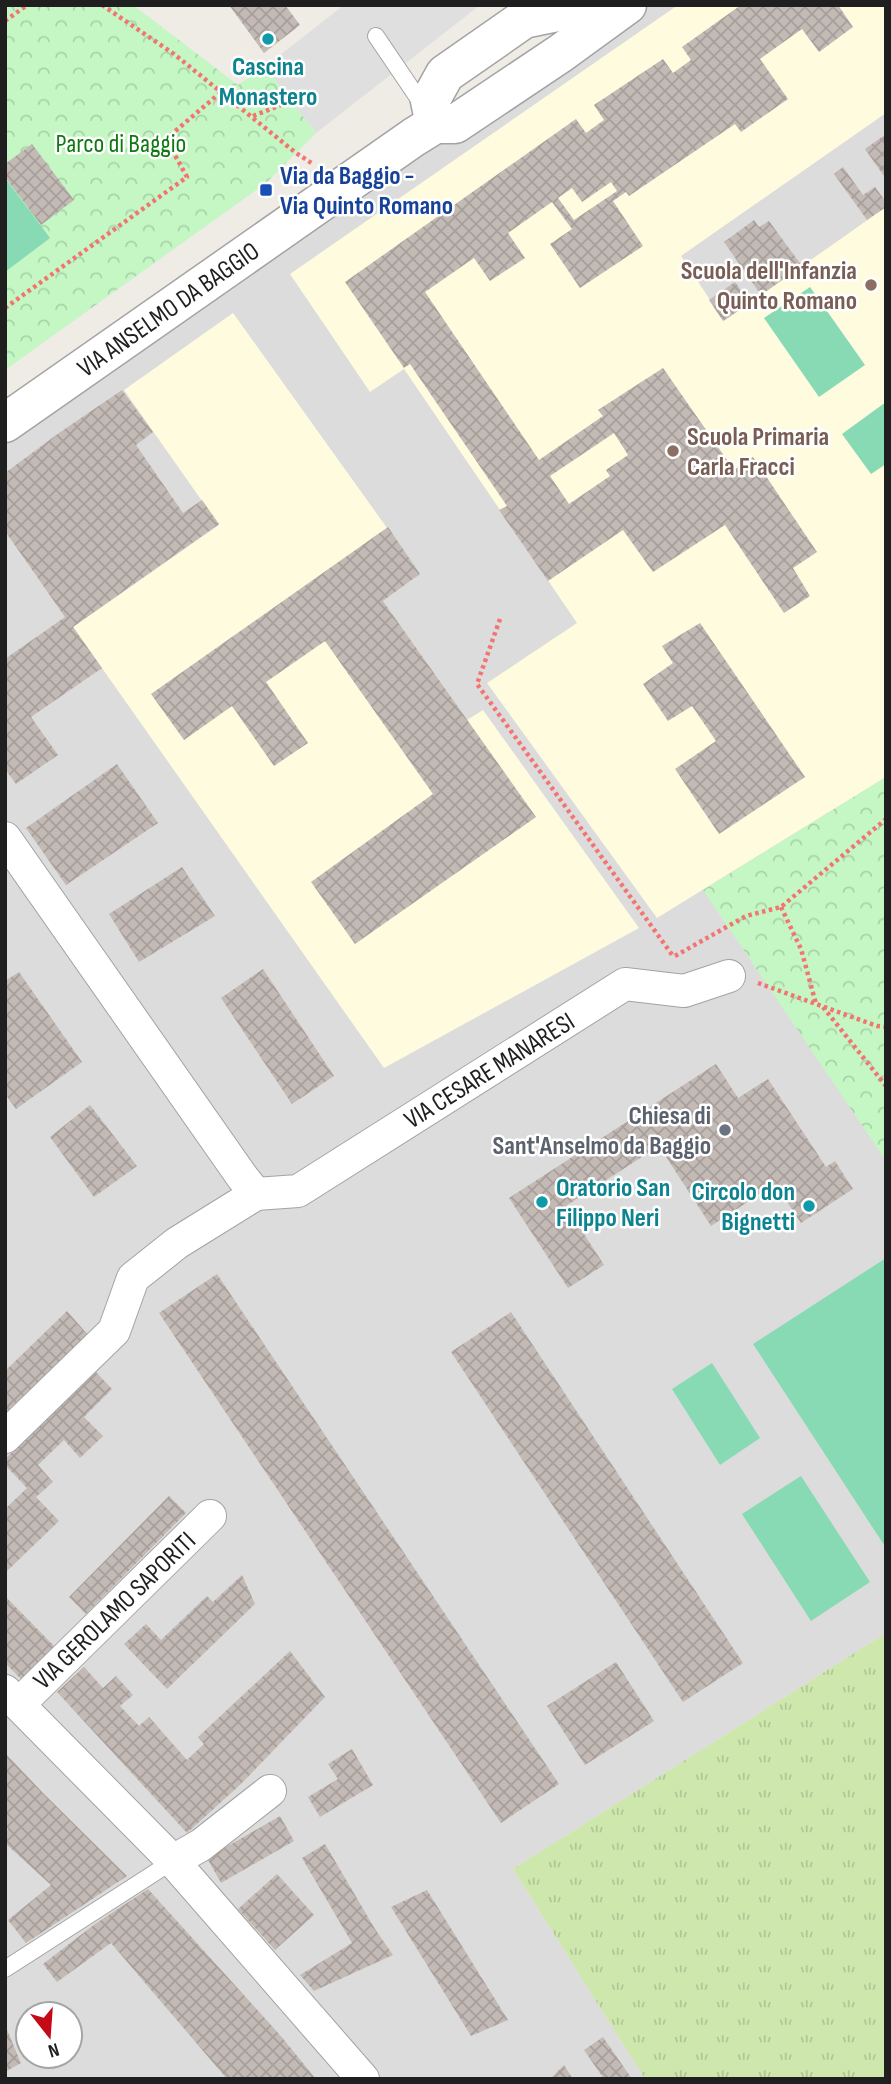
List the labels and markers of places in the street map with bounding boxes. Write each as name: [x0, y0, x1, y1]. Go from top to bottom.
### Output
marker: Cascina Monastero: [260, 31, 276, 47]
place label: Cascina Monastero: [219, 52, 317, 113]
place label: Via da Baggio - Via Quinto Romano: [280, 161, 453, 222]
marker: Via da Baggio - Via Quinto Romano: [258, 182, 274, 198]
place label: Scuola dell'Infanzia Quinto Romano: [681, 256, 857, 317]
marker: Scuola dell'Infanzia Quinto Romano: [863, 277, 879, 293]
place label: Scuola Primaria Carla Fracci: [687, 422, 829, 483]
marker: Scuola Primaria Carla Fracci: [665, 443, 681, 459]
place label: Chiesa di Sant'Anselmo da Baggio: [493, 1101, 711, 1162]
marker: Chiesa di Sant'Anselmo da Baggio: [717, 1122, 733, 1138]
place label: Oratorio San Filippo Neri: [556, 1173, 670, 1234]
place label: Circolo don Bignetti: [691, 1177, 795, 1238]
marker: Oratorio San Filippo Neri: [534, 1194, 550, 1210]
marker: Circolo don Bignetti: [801, 1198, 817, 1214]

